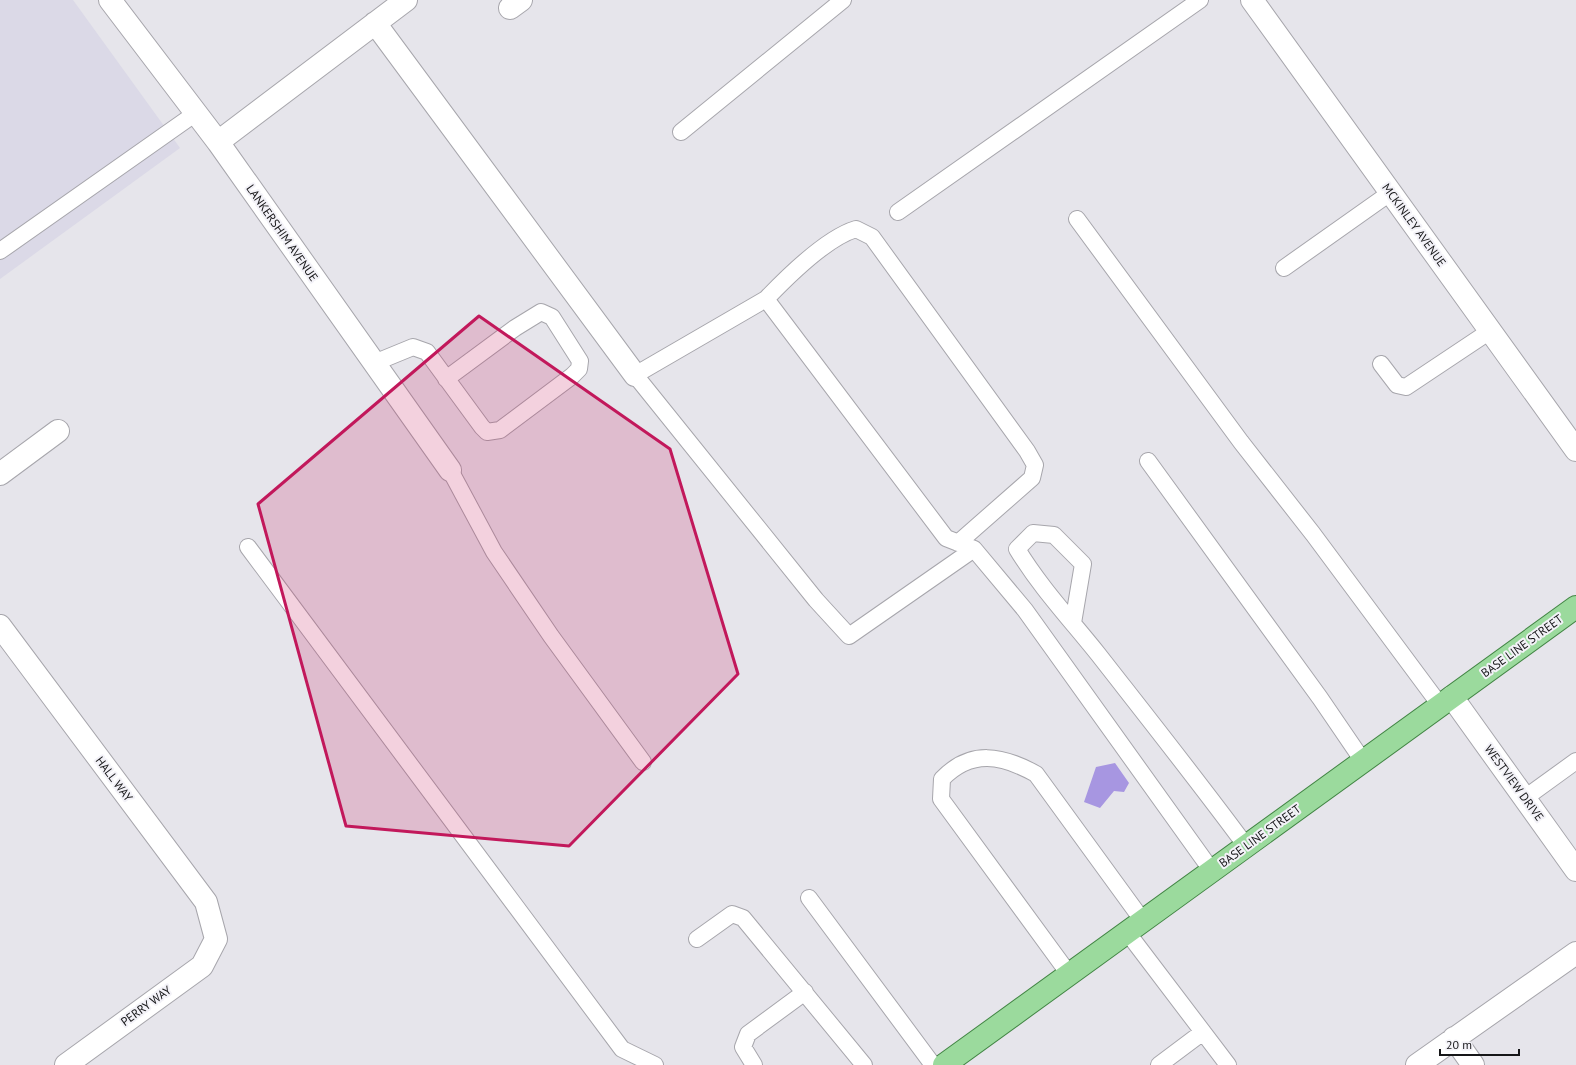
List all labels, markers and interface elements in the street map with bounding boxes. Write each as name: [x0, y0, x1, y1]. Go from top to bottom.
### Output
street label: MCKINLEY AVENUE: [1379, 180, 1450, 269]
street label: LANKERSHIM AVENUE: [243, 181, 321, 284]
street label: BASE LINE STREET: [1478, 611, 1566, 680]
street label: WESTVIEW DRIVE: [1482, 742, 1547, 824]
street label: HALL WAY: [93, 753, 136, 804]
street label: BASE LINE STREET: [1216, 801, 1304, 870]
street label: PERRY WAY: [118, 982, 174, 1029]
scale bar: [1440, 1031, 1519, 1057]
text: 20 m: [1446, 1037, 1472, 1052]

